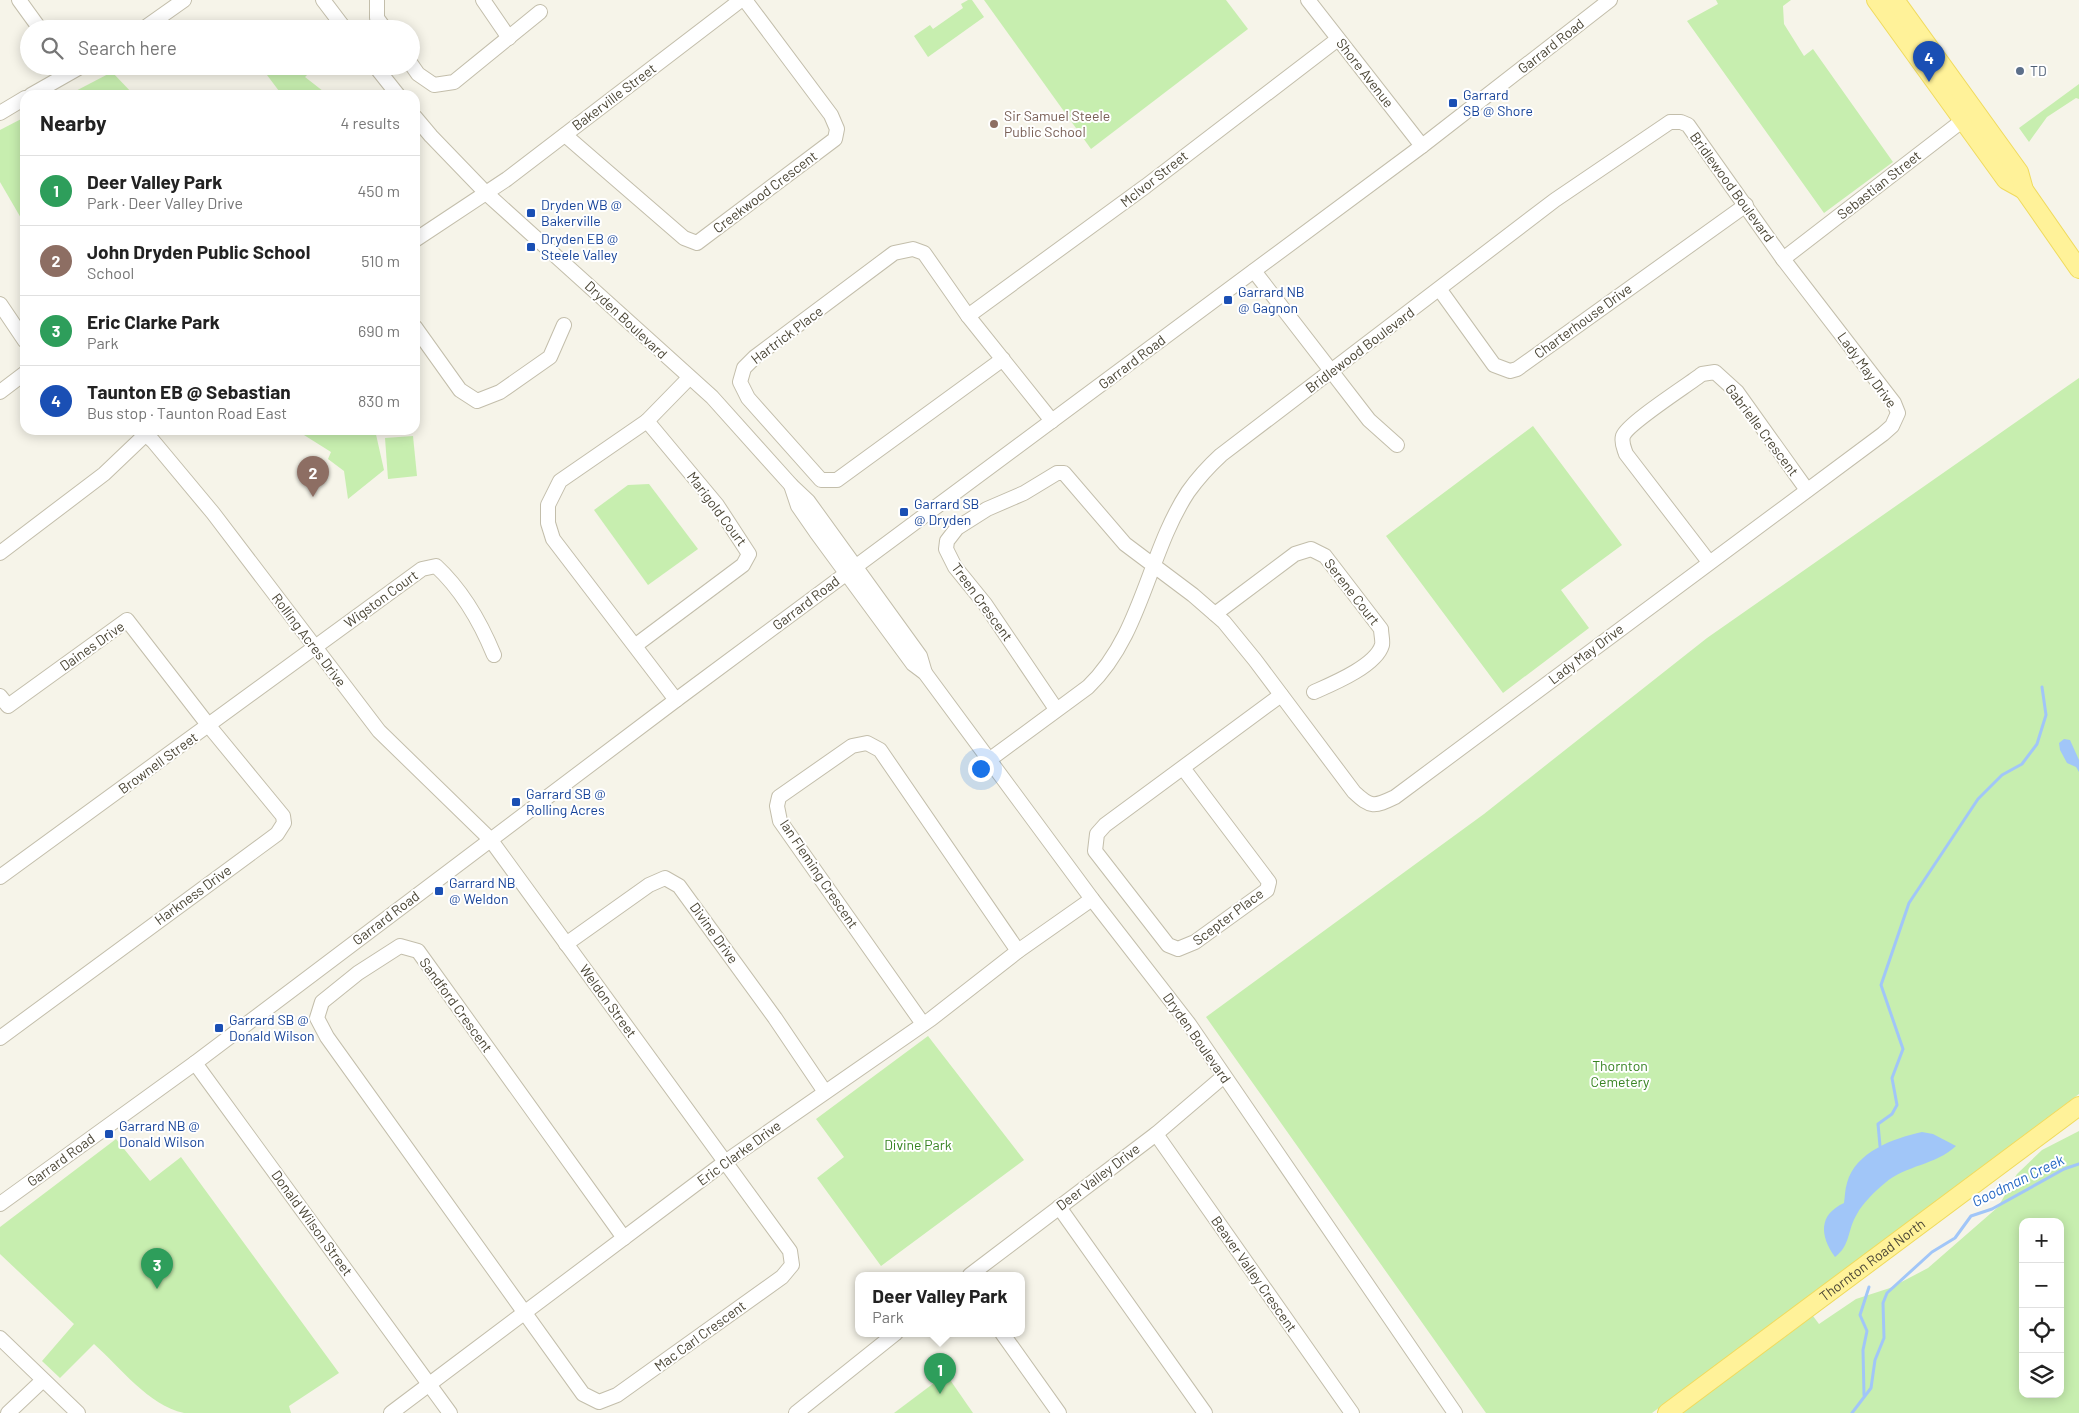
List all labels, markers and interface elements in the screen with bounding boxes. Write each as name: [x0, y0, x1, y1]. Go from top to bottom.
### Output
street label: Garrard Road: [1514, 14, 1587, 77]
search box: [20, 20, 420, 75]
icon: search: [38, 34, 66, 62]
street label: Shore Avenue: [1333, 35, 1398, 111]
text: Search here: [78, 36, 177, 59]
pin: 4: [1913, 41, 1945, 82]
street label: Bakerville Street: [568, 60, 659, 134]
place label: TD: [2030, 62, 2047, 79]
marker: TD: [2014, 65, 2026, 77]
place label: Garrard SB @ Shore: [1463, 86, 1533, 119]
marker: Garrard SB @ Shore: [1447, 97, 1459, 109]
place label: Sir Samuel Steele Public School: [1004, 107, 1110, 140]
text: Nearby: [40, 110, 106, 135]
text: 4 results: [340, 113, 400, 132]
marker: Sir Samuel Steele Public School: [988, 118, 1000, 130]
street label: Bridlewood Boulevard: [1687, 128, 1778, 245]
street label: Creekwood Crescent: [709, 147, 820, 236]
street label: McIvor Street: [1117, 147, 1191, 210]
street label: Sebastian Street: [1833, 147, 1924, 223]
text: Deer Valley Park: [87, 170, 222, 193]
text: 1: [53, 181, 59, 200]
text: 450 m: [357, 181, 400, 200]
text: Park · Deer Valley Drive: [87, 193, 243, 212]
place label: Dryden WB @ Bakerville: [541, 196, 622, 229]
marker: Dryden WB @ Bakerville: [525, 207, 537, 219]
place label: Dryden EB @ Steele Valley: [541, 230, 618, 263]
text: John Dryden Public School: [87, 240, 310, 263]
marker: Dryden EB @ Steele Valley: [525, 241, 537, 253]
text: 2: [52, 251, 60, 270]
text: 510 m: [361, 251, 400, 270]
text: School: [87, 263, 134, 282]
street label: Dryden Boulevard: [582, 277, 671, 362]
street label: Charterhouse Drive: [1530, 279, 1635, 362]
place label: Garrard NB @ Gagnon: [1238, 283, 1304, 316]
marker: Garrard NB @ Gagnon: [1222, 294, 1234, 306]
street label: Hartrick Place: [747, 302, 826, 367]
street label: Bridlewood Boulevard: [1302, 303, 1417, 396]
text: Eric Clarke Park: [87, 310, 220, 333]
text: 3: [52, 321, 60, 340]
text: 690 m: [358, 321, 400, 340]
street label: Lady May Drive: [1834, 328, 1901, 411]
street label: Garrard Road: [1095, 331, 1169, 392]
text: Park: [87, 333, 118, 352]
text: Taunton EB @ Sebastian: [87, 380, 291, 403]
street label: Gabrielle Crescent: [1722, 380, 1803, 479]
text: 4: [51, 391, 61, 410]
text: 830 m: [358, 391, 400, 410]
text: Bus stop · Taunton Road East: [87, 403, 287, 422]
pin: 2: [297, 456, 329, 497]
street label: Marigold Court: [684, 468, 751, 549]
place label: Garrard SB @ Dryden: [914, 495, 979, 528]
marker: Garrard SB @ Dryden: [898, 506, 910, 518]
street label: Serene Court: [1321, 555, 1384, 628]
street label: Treen Crescent: [948, 559, 1016, 644]
street label: Wigston Court: [341, 566, 421, 631]
street label: Garrard Road: [769, 572, 843, 633]
street label: Rolling Acres Drive: [269, 590, 350, 690]
street label: Daines Drive: [56, 617, 127, 674]
street label: Lady May Drive: [1545, 620, 1627, 687]
street label: Brownell Street: [115, 728, 201, 797]
your location: [968, 756, 994, 782]
place label: Garrard SB @ Rolling Acres: [526, 785, 606, 818]
marker: Garrard SB @ Rolling Acres: [510, 796, 522, 808]
street label: Ian Fleming Crescent: [777, 816, 862, 931]
street label: Harkness Drive: [151, 861, 234, 928]
place label: Garrard NB @ Weldon: [449, 874, 515, 907]
street label: Scepter Place: [1189, 884, 1266, 949]
marker: Garrard NB @ Weldon: [433, 885, 445, 897]
street label: Garrard Road: [349, 887, 423, 948]
street label: Divine Drive: [687, 899, 742, 967]
street label: Sandford Crescent: [416, 954, 496, 1055]
street label: Weldon Street: [576, 961, 641, 1041]
street label: Dryden Boulevard: [1160, 989, 1235, 1086]
place label: Garrard SB @ Donald Wilson: [229, 1011, 315, 1044]
marker: Garrard SB @ Donald Wilson: [213, 1022, 225, 1034]
park label: Thornton Cemetery: [1590, 1057, 1650, 1090]
place label: Garrard NB @ Donald Wilson: [119, 1117, 205, 1150]
street label: Eric Clarke Drive: [694, 1117, 784, 1189]
marker: Garrard NB @ Donald Wilson: [103, 1128, 115, 1140]
street label: Garrard Road: [24, 1129, 98, 1190]
park label: Divine Park: [884, 1136, 952, 1153]
street label: Deer Valley Drive: [1053, 1140, 1143, 1214]
water label: Goodman Creek: [1969, 1150, 2067, 1210]
street label: Donald Wilson Street: [268, 1166, 357, 1279]
street label: Beaver Valley Crescent: [1208, 1212, 1301, 1335]
street label: Thornton Road North: [1816, 1215, 1928, 1305]
map controls: [2019, 1218, 2064, 1398]
button: +: [2019, 1218, 2064, 1263]
pin: 3: [141, 1248, 173, 1289]
button: −: [2019, 1263, 2064, 1308]
popup: [855, 1272, 1025, 1337]
text: Deer Valley Park: [872, 1284, 1008, 1307]
street label: Mac Carl Crescent: [651, 1297, 749, 1374]
text: Park: [872, 1307, 904, 1326]
button: locate: [2019, 1308, 2064, 1353]
pin: 1: [924, 1353, 956, 1394]
button: layers: [2019, 1353, 2064, 1398]

